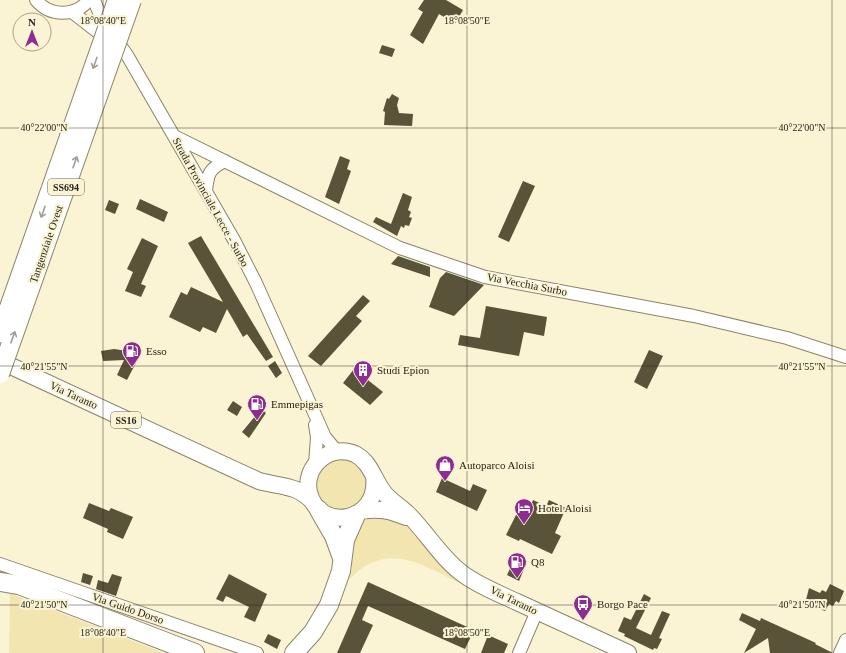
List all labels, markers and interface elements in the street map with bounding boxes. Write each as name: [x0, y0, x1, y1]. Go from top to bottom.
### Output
north arrow: [12, 12, 52, 52]
text: 18°08'40"E: [80, 15, 126, 26]
text: 18°08'50"E: [444, 15, 490, 26]
text: N: [28, 16, 36, 28]
one-way arrow: [91, 57, 99, 69]
text: 40°22'00"N: [20, 122, 68, 133]
text: 40°22'00"N: [778, 122, 826, 133]
street label: Strada Provinciale Lecce - Surbo: [171, 136, 252, 269]
one-way arrow: [72, 156, 79, 169]
road number: SS694: [48, 179, 84, 195]
street label: Tangenziale Ovest: [27, 204, 65, 284]
one-way arrow: [39, 206, 46, 219]
street label: Via Vecchia Surbo: [486, 270, 569, 298]
one-way arrow: [10, 331, 17, 344]
fuel station icon: Esso: [121, 340, 143, 368]
place label: Esso: [146, 345, 167, 357]
building icon: Studi Epion: [352, 359, 374, 387]
text: 40°21'55"N: [20, 361, 68, 372]
text: 40°21'55"N: [778, 361, 826, 372]
place label: Studi Epion: [377, 364, 430, 376]
street label: Via Taranto: [48, 379, 100, 411]
fuel station icon: Emmepigas: [246, 393, 268, 421]
place label: Emmepigas: [271, 398, 323, 410]
road number: SS16: [111, 412, 141, 428]
shop icon: Autoparco Aloisi: [434, 454, 456, 482]
place label: Autoparco Aloisi: [459, 459, 534, 471]
hotel icon: Hotel Aloisi: [513, 497, 535, 525]
place label: Hotel Aloisi: [538, 502, 591, 514]
fuel station icon: Q8: [506, 551, 528, 579]
place label: Q8: [531, 556, 545, 568]
street label: Via Taranto: [488, 583, 540, 617]
street label: Via Guido Dorso: [91, 590, 166, 626]
bus stop icon: Borgo Pace: [572, 593, 594, 621]
place label: Borgo Pace: [597, 598, 648, 610]
text: 40°21'50"N: [20, 599, 68, 610]
text: 40°21'50"N: [778, 599, 826, 610]
text: 18°08'40"E: [80, 627, 126, 638]
text: 18°08'50"E: [444, 627, 490, 638]

